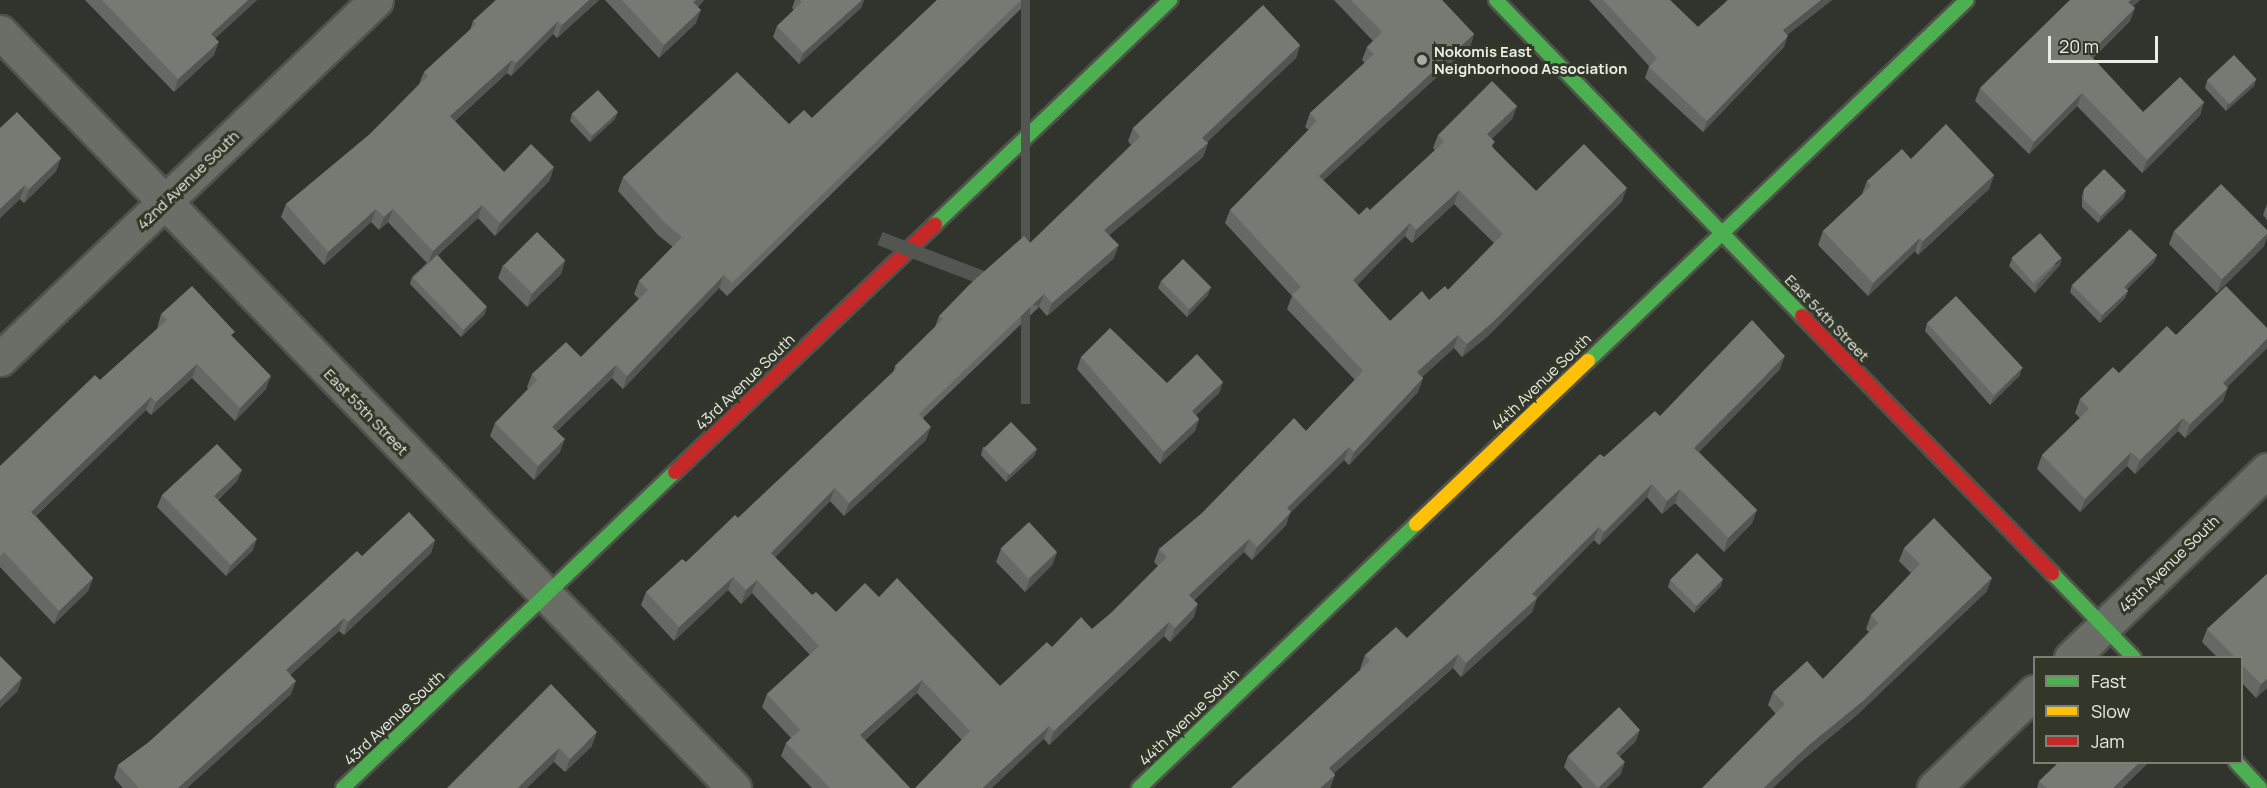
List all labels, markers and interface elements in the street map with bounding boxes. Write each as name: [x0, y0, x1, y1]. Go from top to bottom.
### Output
scale bar: [2051, 24, 2160, 62]
text: 20 m: [2059, 34, 2099, 58]
place label: Nokomis East Neighborhood Association: [1434, 42, 1627, 77]
marker: Nokomis East Neighborhood Association: [1415, 53, 1429, 67]
street label: 42nd Avenue South: [133, 127, 243, 233]
street label: East 54th Street: [1781, 271, 1873, 365]
street label: 43rd Avenue South: [692, 330, 798, 434]
street label: 44th Avenue South: [1487, 330, 1595, 434]
street label: East 55th Street: [320, 365, 412, 459]
street label: 45th Avenue South: [2115, 512, 2223, 616]
legend: [2033, 656, 2243, 764]
street label: 44th Avenue South: [1135, 665, 1243, 769]
street label: 43rd Avenue South: [340, 667, 448, 769]
text: Fast: [2091, 669, 2126, 693]
text: Slow: [2091, 699, 2130, 723]
text: Jam: [2091, 729, 2125, 753]

